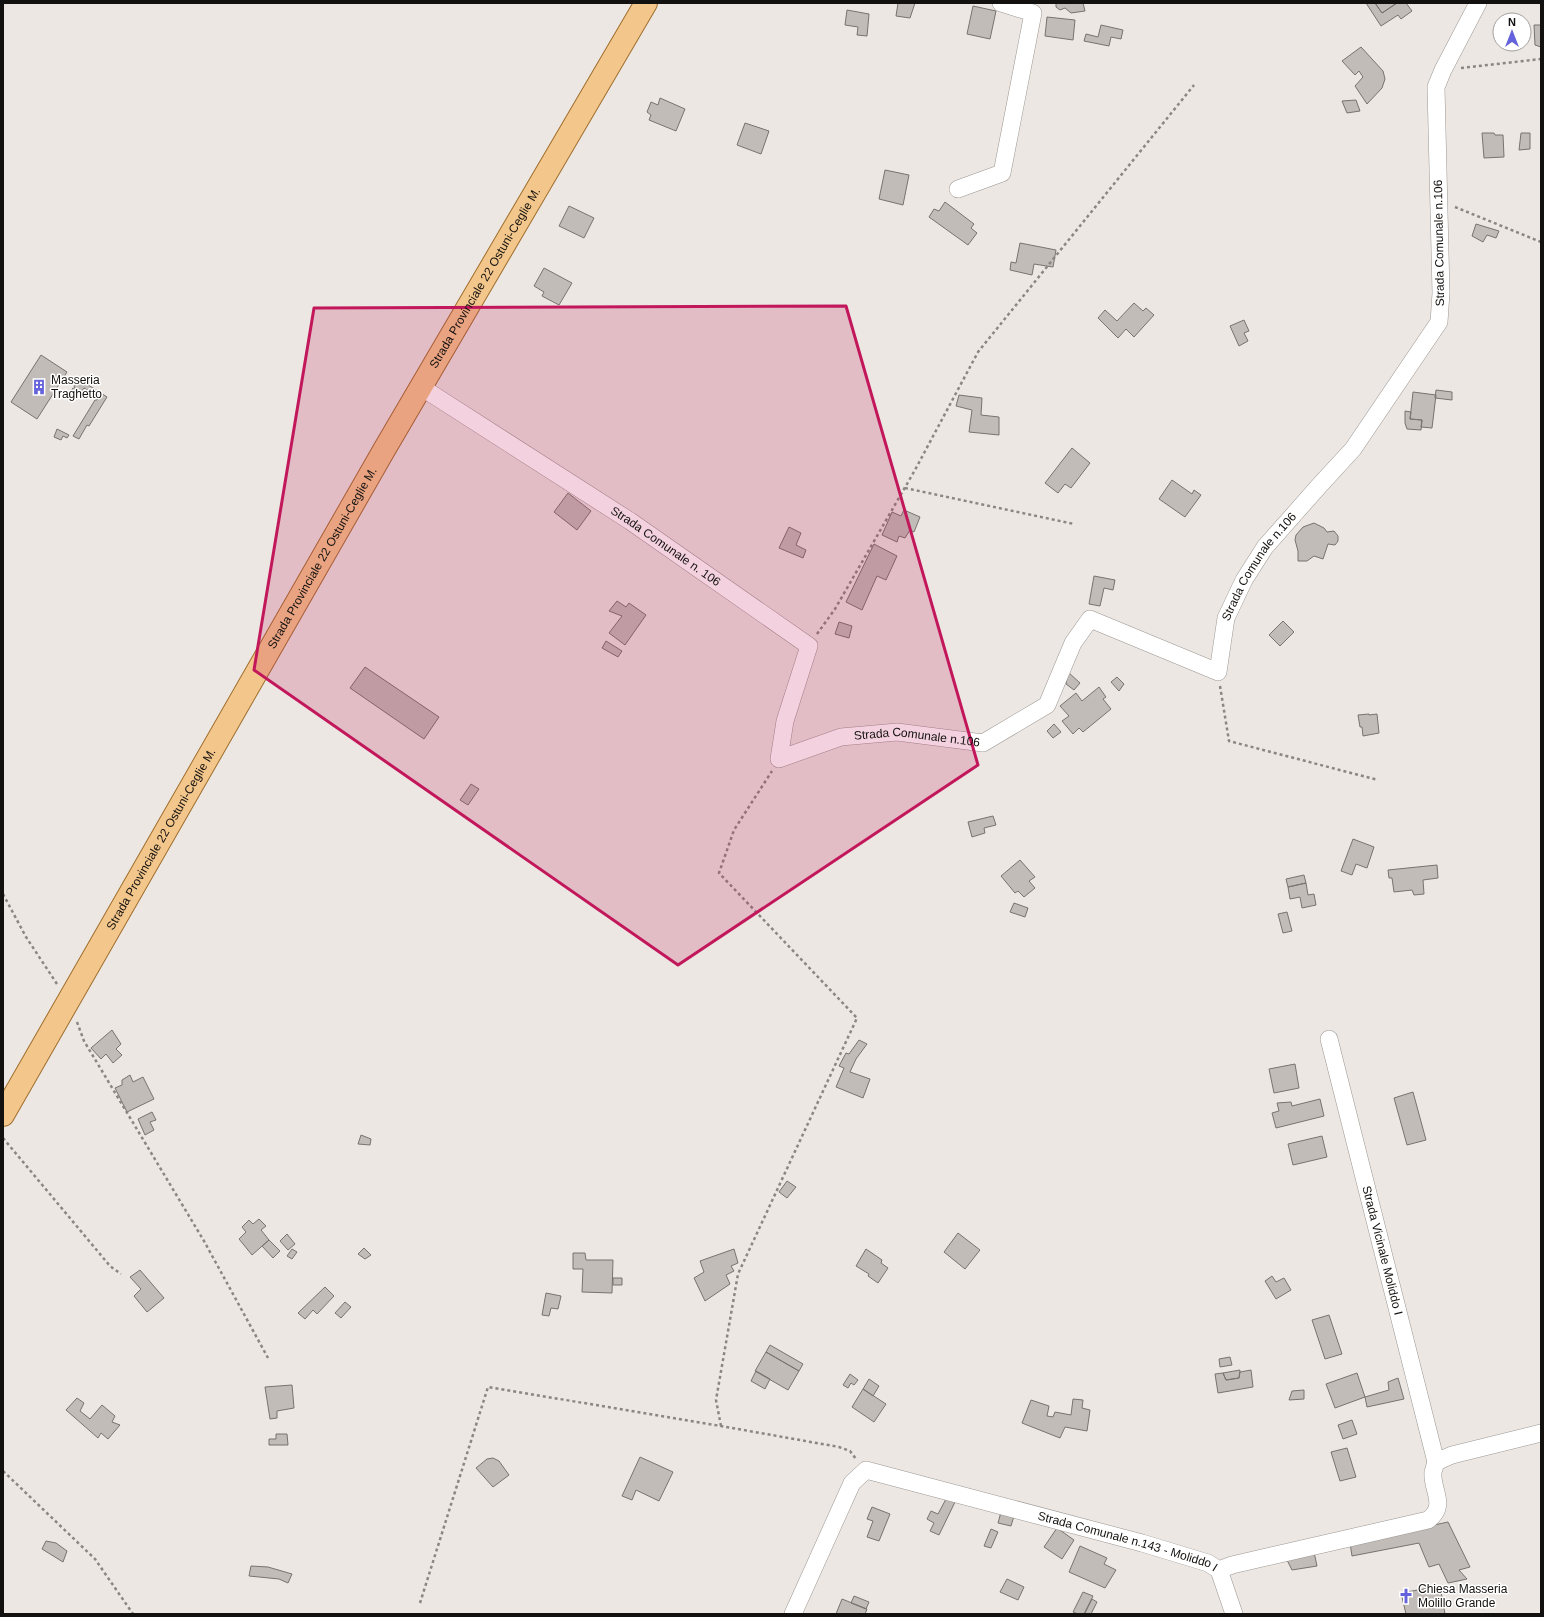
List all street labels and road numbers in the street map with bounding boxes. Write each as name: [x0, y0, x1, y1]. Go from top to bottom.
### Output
street label: Strada Comunale n.106: [1431, 179, 1447, 306]
street label: Strada Provinciale 22 Ostuni-Ceglie M.: [427, 185, 543, 371]
street label: Strada Provinciale 22 Ostuni-Ceglie M.: [265, 465, 380, 651]
street label: Strada Comunale n. 106: [608, 504, 724, 589]
street label: Strada Comunale n.106: [1219, 509, 1299, 623]
street label: Strada Comunale n.106: [853, 725, 981, 750]
street label: Strada Provinciale 22 Ostuni-Ceglie M.: [104, 746, 219, 932]
street label: Strada Vicinale Moliddo I: [1359, 1184, 1406, 1316]
street label: Strada Comunale n.143 - Moliddo I: [1036, 1509, 1220, 1574]

